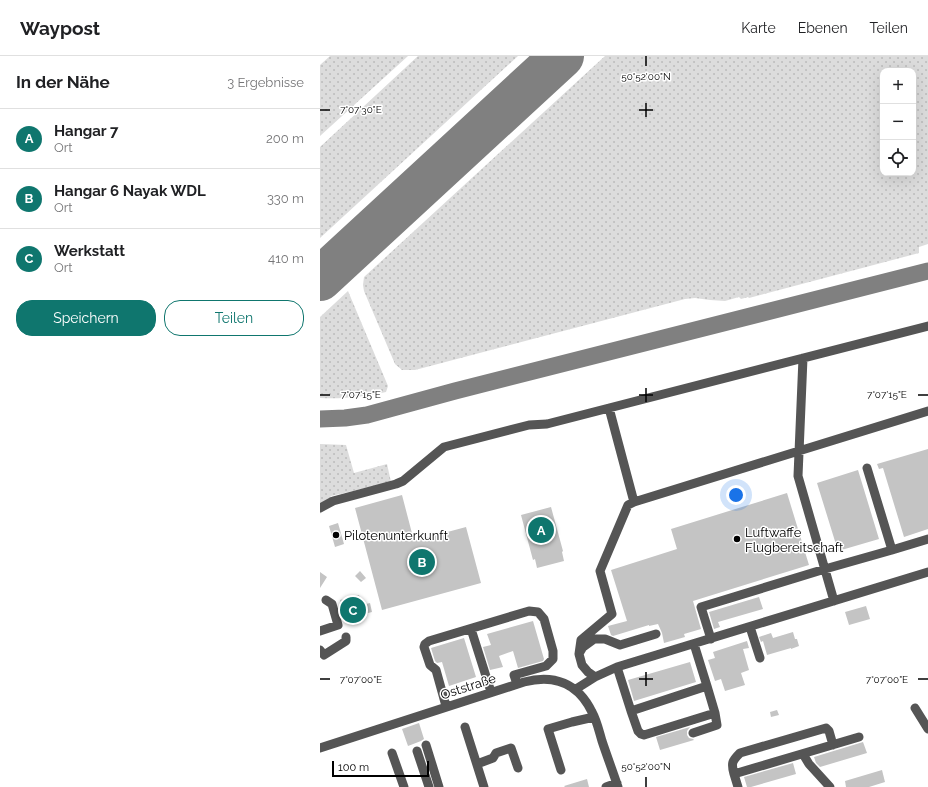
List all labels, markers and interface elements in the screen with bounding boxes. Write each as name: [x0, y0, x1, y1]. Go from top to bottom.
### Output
text: Waypost: [20, 17, 100, 39]
text: Karte: [741, 20, 776, 36]
text: Ebenen: [798, 20, 848, 36]
text: Teilen: [870, 20, 908, 36]
map controls: [880, 68, 916, 176]
button: +: [880, 68, 916, 104]
text: 50°52'00"N: [621, 71, 671, 82]
text: In der Nähe: [16, 72, 110, 92]
text: 3 Ergebnisse: [227, 75, 304, 90]
text: 7°07'30"E: [340, 104, 382, 115]
button: −: [880, 104, 916, 140]
text: Hangar 7: [54, 122, 118, 140]
text: A: [25, 131, 33, 146]
text: 200 m: [266, 131, 304, 146]
text: Ort: [54, 140, 73, 155]
button: locate: [880, 140, 916, 176]
text: Hangar 6 Nayak WDL: [54, 182, 206, 200]
text: B: [25, 191, 33, 206]
text: 330 m: [267, 191, 304, 206]
text: Ort: [54, 200, 73, 215]
text: Werkstatt: [54, 242, 125, 260]
text: C: [25, 251, 33, 266]
text: 410 m: [268, 251, 304, 266]
text: Ort: [54, 260, 73, 275]
button: Speichern: [16, 300, 156, 336]
button: Teilen: [164, 300, 304, 336]
text: 7°07'15"E: [341, 389, 381, 400]
text: 7°07'15"E: [867, 389, 907, 400]
your location: [726, 485, 746, 505]
pin: A: [528, 515, 554, 545]
place label: Luftwaffe Flugbereitschaft: [745, 525, 844, 555]
place label: Pilotenunterkunft: [344, 528, 449, 543]
marker: Pilotenunterkunft: [331, 530, 341, 540]
marker: Luftwaffe Flugbereitschaft: [732, 534, 742, 544]
pin: B: [409, 547, 435, 577]
pin: C: [340, 595, 366, 625]
street label: Oststraße: [439, 670, 498, 702]
text: 7°07'00"E: [340, 674, 382, 685]
text: 7°07'00"E: [866, 674, 908, 685]
scale bar: [332, 759, 429, 778]
text: 100 m: [338, 761, 369, 774]
text: 50°52'00"N: [621, 761, 671, 772]

